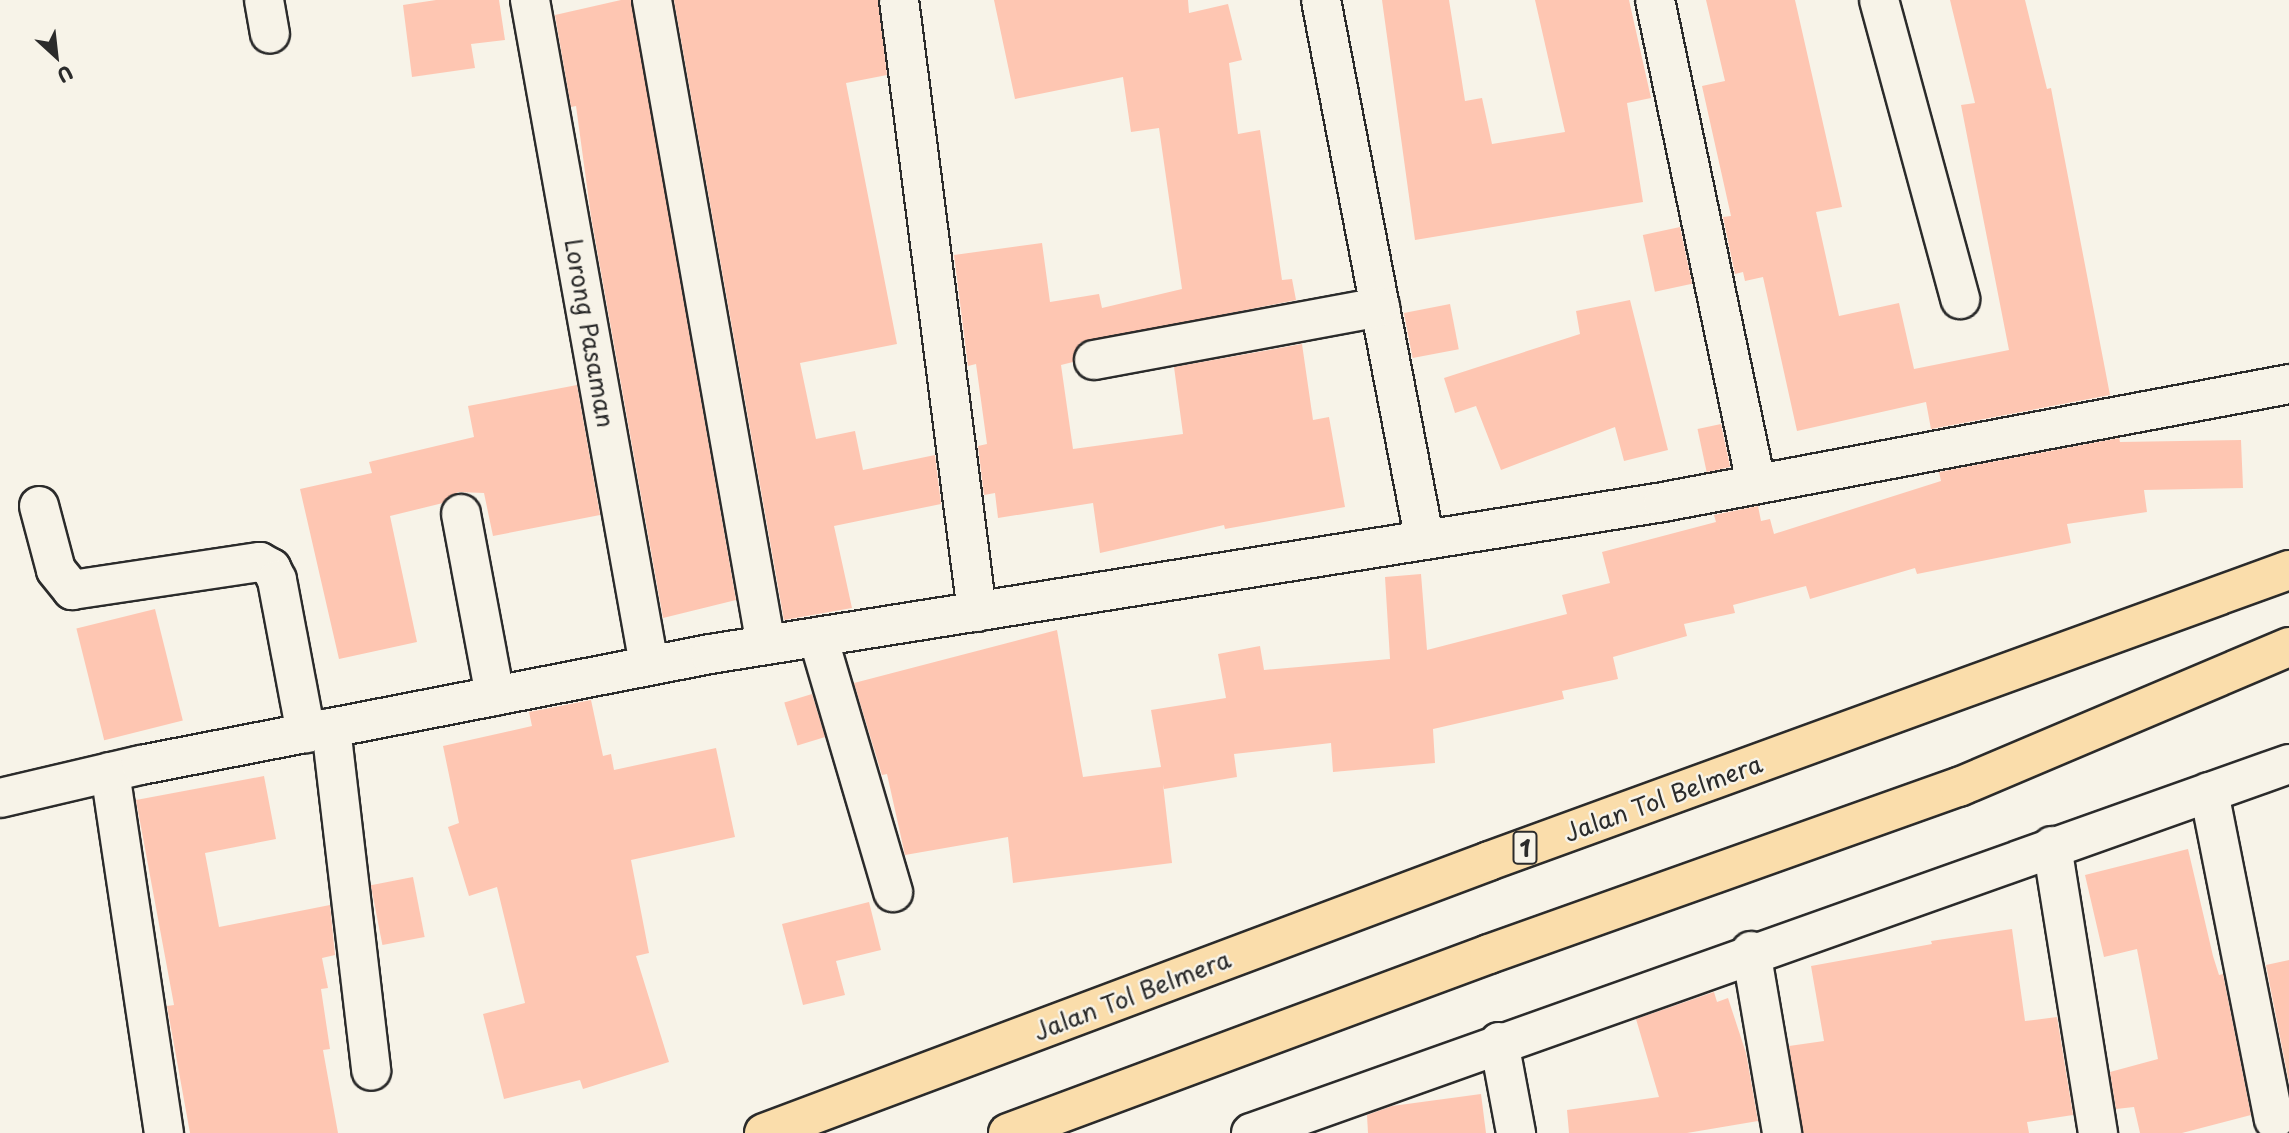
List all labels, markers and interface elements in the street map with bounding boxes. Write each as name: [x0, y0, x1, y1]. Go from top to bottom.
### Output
north arrow: [21, 21, 91, 91]
text: U: [53, 59, 78, 90]
street label: Lorong Pasaman: [559, 237, 621, 429]
street label: Jalan Tol Belmera: [1560, 749, 1766, 847]
road number: 1: [1511, 828, 1539, 868]
street label: Jalan Tol Belmera: [1029, 944, 1235, 1046]

